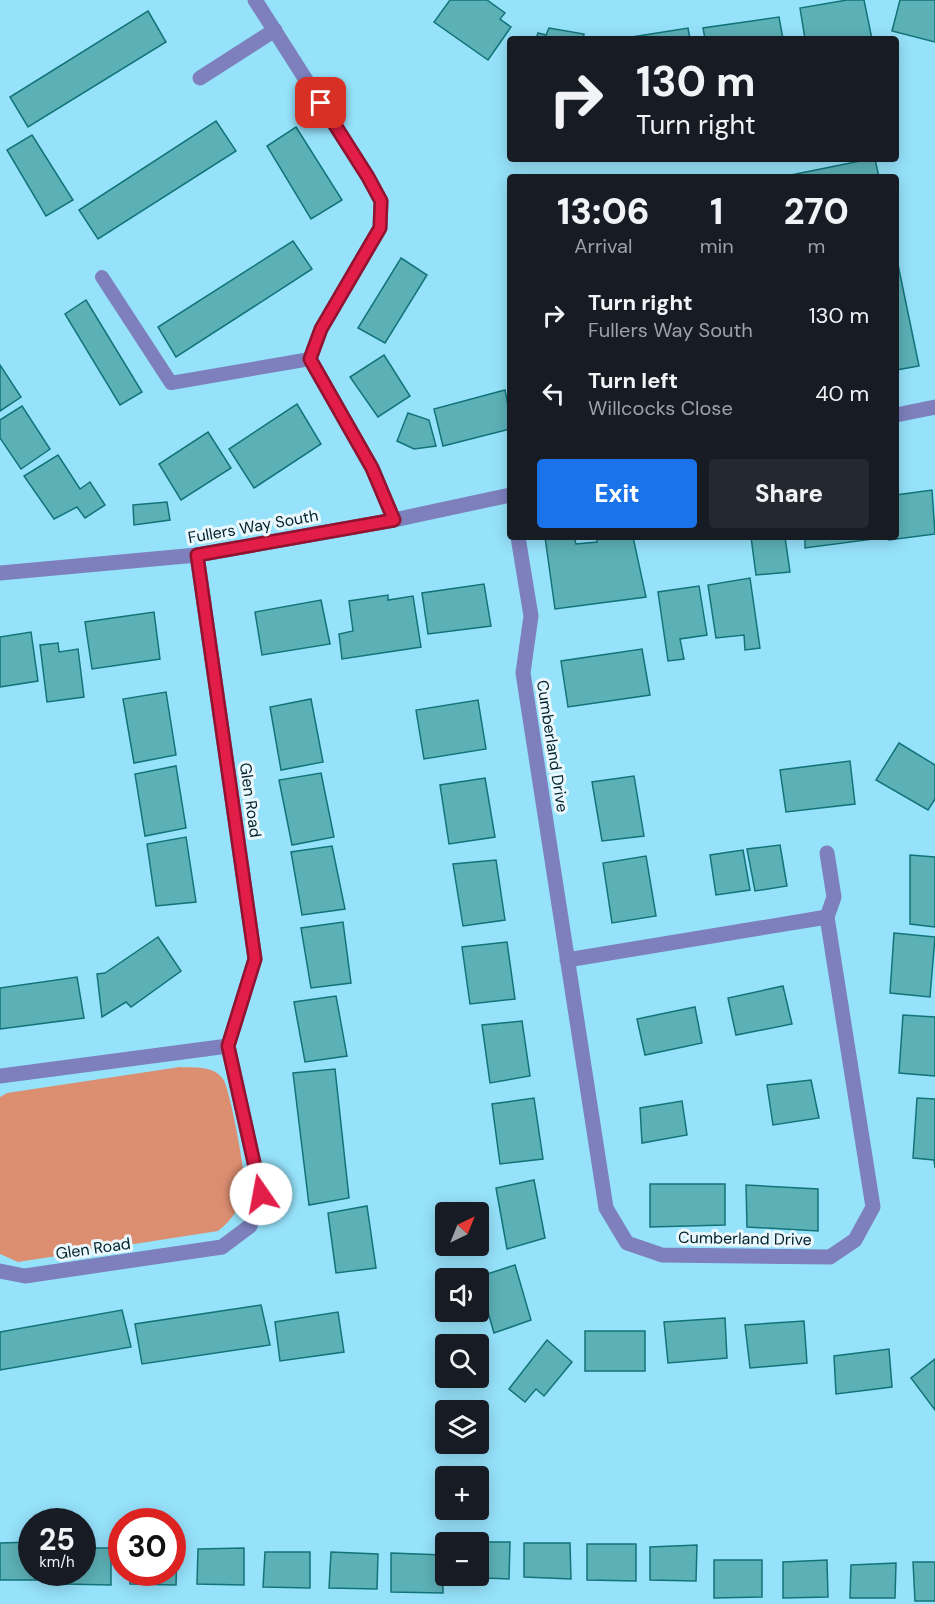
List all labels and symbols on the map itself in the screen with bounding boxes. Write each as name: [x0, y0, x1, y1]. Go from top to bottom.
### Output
pin: [295, 77, 346, 128]
street label: Fullers Way South: [186, 505, 320, 548]
street label: Cumberland Drive: [532, 678, 573, 814]
street label: Glen Road: [235, 761, 266, 839]
position arrow: [229, 1162, 293, 1226]
north arrow: [435, 1202, 489, 1256]
street label: Cumberland Drive: [678, 1227, 812, 1250]
street label: Glen Road: [54, 1233, 132, 1264]
speed limit sign: 30: [108, 1508, 186, 1586]

